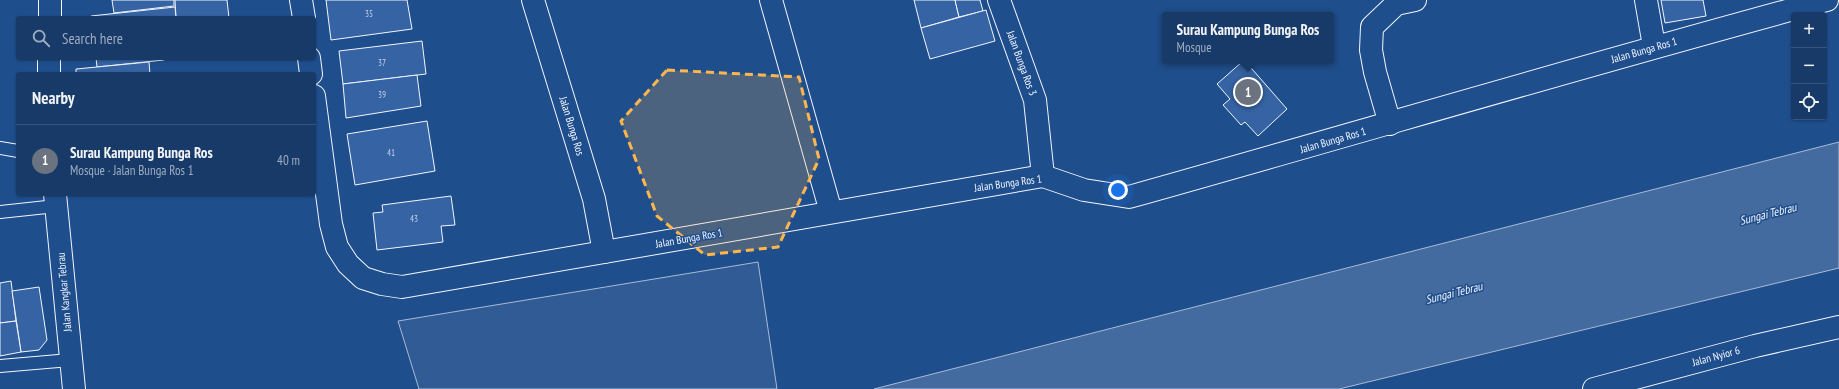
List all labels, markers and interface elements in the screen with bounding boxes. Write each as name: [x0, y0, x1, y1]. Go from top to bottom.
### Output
house number: 35: [365, 8, 373, 19]
popup: [1162, 12, 1334, 64]
map controls: [1791, 12, 1827, 120]
button: +: [1791, 12, 1827, 48]
search box: [16, 16, 316, 60]
text: Surau Kampung Bunga Ros: [1177, 20, 1319, 39]
icon: search: [30, 27, 52, 49]
street label: Jalan Bunga Ros 3: [1003, 28, 1040, 97]
text: Search here: [62, 29, 123, 48]
street label: Jalan Bunga Ros 1: [1608, 34, 1679, 66]
text: Mosque: [1177, 39, 1212, 56]
button: −: [1791, 48, 1827, 84]
house number: 37: [378, 57, 386, 68]
pin: 1: [1235, 77, 1261, 107]
button: locate: [1791, 84, 1827, 120]
text: Nearby: [32, 87, 75, 109]
house number: 39: [378, 89, 386, 100]
street label: Jalan Bunga Ros: [556, 94, 588, 157]
street label: Jalan Bunga Ros 1: [1297, 124, 1368, 156]
text: Surau Kampung Bunga Ros: [70, 143, 213, 162]
house number: 41: [387, 147, 395, 158]
text: 1: [42, 152, 48, 169]
text: 40 m: [277, 152, 300, 169]
text: Mosque · Jalan Bunga Ros 1: [70, 162, 194, 179]
street label: Jalan Bunga Ros 1: [972, 171, 1043, 195]
your location: [1108, 180, 1128, 200]
water label: Sungai Tebrau: [1738, 199, 1799, 228]
house number: 43: [410, 213, 418, 224]
street label: Jalan Bunga Ros 1: [653, 225, 724, 251]
street label: Jalan Kangkar Tebrau: [54, 252, 75, 333]
water label: Sungai Tebrau: [1424, 278, 1485, 307]
street label: Jalan Nyior 6: [1690, 343, 1741, 369]

